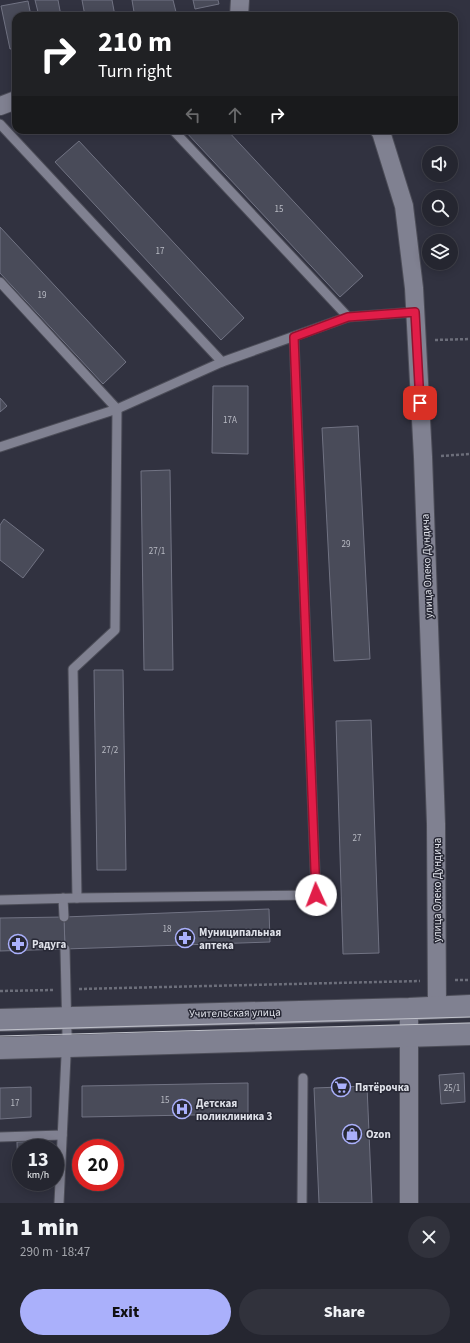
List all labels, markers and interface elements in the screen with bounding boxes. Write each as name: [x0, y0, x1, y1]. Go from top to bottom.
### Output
text: 210 m: [98, 22, 172, 62]
icon: right: [32, 28, 84, 80]
text: Turn right: [98, 59, 172, 84]
icon: left: [182, 104, 204, 126]
icon: ahead: [224, 104, 246, 126]
icon: right: [266, 104, 288, 126]
map controls: [422, 146, 458, 270]
button: sound: [422, 146, 458, 182]
button: search: [422, 190, 458, 226]
house number: 15: [275, 203, 284, 216]
button: layers: [422, 234, 458, 270]
house number: 17: [156, 245, 165, 258]
house number: 19: [38, 289, 47, 302]
pin: [403, 386, 437, 420]
icon: arrive: [409, 392, 431, 414]
house number: 17А: [223, 414, 237, 427]
street label: улица Олеко Дундича: [418, 513, 436, 619]
house number: 29: [342, 538, 351, 551]
house number: 27/1: [149, 545, 165, 558]
house number: 27/2: [102, 744, 119, 757]
house number: 27: [353, 832, 362, 845]
street label: улица Олеко Дундича: [430, 838, 445, 942]
position arrow: [295, 874, 337, 916]
house number: 18: [163, 923, 172, 936]
place label: Муниципальная аптека: [199, 925, 281, 953]
pharmacy icon: Муниципальная аптека: [174, 927, 196, 949]
pharmacy icon: Радуга: [7, 933, 29, 955]
place label: Радуга: [32, 937, 66, 952]
street label: Учительская улица: [189, 1005, 281, 1021]
supermarket icon: Пятёрочка: [330, 1076, 352, 1098]
place label: Пятёрочка: [355, 1080, 410, 1095]
house number: 25/1: [444, 1082, 460, 1095]
house number: 15: [161, 1094, 170, 1107]
place label: Детская поликлиника 3: [196, 1096, 273, 1124]
house number: 17: [11, 1097, 20, 1110]
hospital icon: Детская поликлиника 3: [171, 1098, 193, 1120]
shop icon: Ozon: [341, 1123, 363, 1145]
place label: Ozon: [366, 1127, 391, 1142]
speed limit sign: 20: [72, 1139, 124, 1191]
text: 13: [27, 1146, 49, 1174]
text: km/h: [27, 1168, 49, 1182]
text: 1 min: [20, 1210, 79, 1245]
button: close: [408, 1216, 450, 1258]
text: 290 m · 18:47: [20, 1243, 90, 1261]
button: Exit: [20, 1289, 231, 1335]
button: Share: [239, 1289, 450, 1335]

